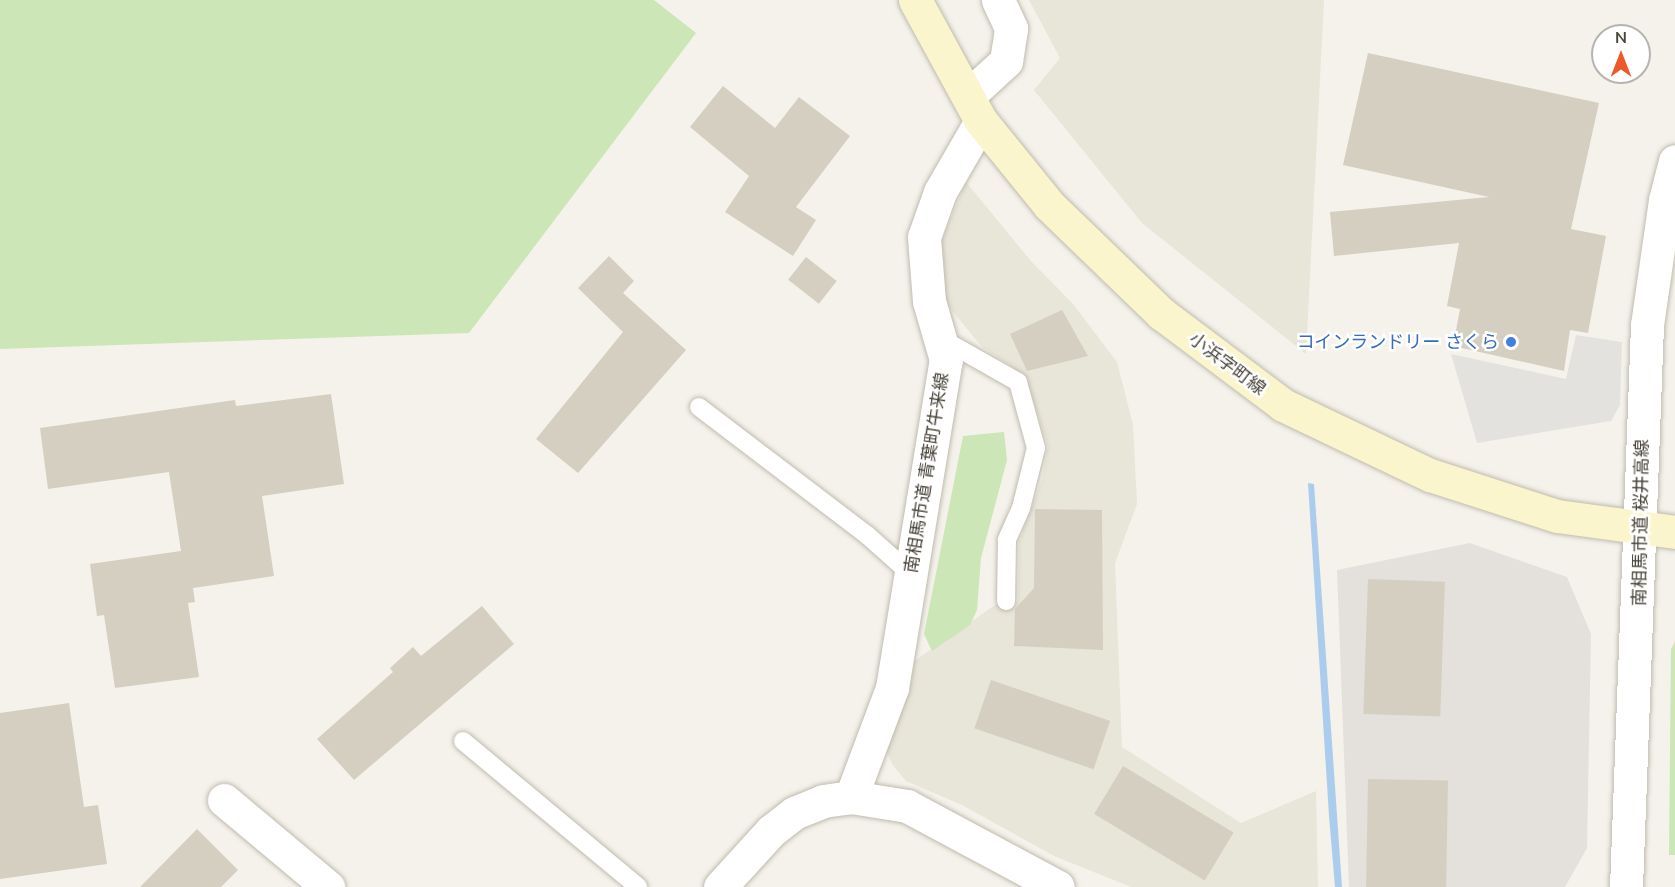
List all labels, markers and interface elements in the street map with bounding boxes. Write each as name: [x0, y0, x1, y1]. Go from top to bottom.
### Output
north arrow: [1591, 24, 1651, 84]
text: N: [1615, 27, 1627, 49]
street label: 小浜字町線: [1185, 328, 1269, 400]
place label: コインランドリー さくら: [1296, 331, 1499, 353]
marker: コインランドリー さくら: [1504, 335, 1518, 349]
street label: 南相馬市道 青葉町牛来線: [900, 371, 954, 575]
street label: 南相馬市道 桜井高線: [1629, 440, 1653, 606]

